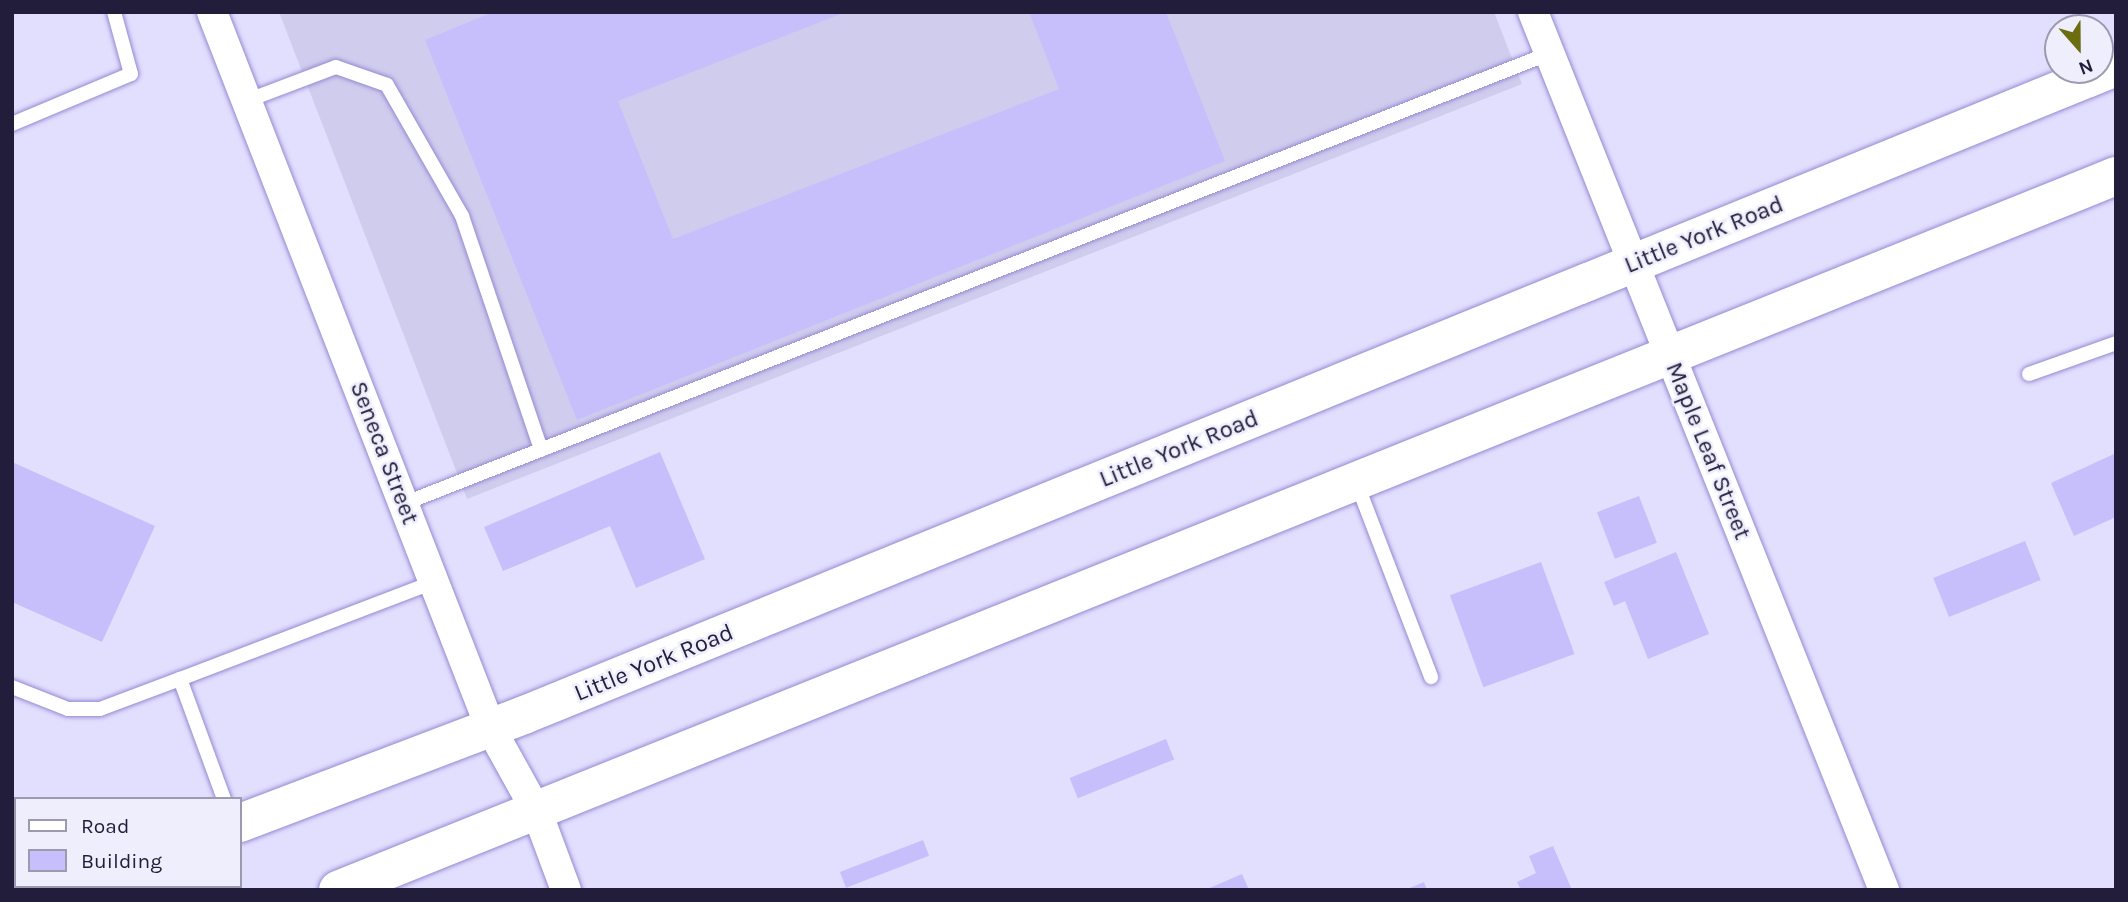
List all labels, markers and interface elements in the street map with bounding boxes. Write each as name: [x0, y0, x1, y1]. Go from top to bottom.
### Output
north arrow: [2044, 14, 2114, 84]
text: N: [2076, 54, 2096, 79]
street label: Little York Road: [1620, 190, 1788, 280]
street label: Maple Leaf Street: [1659, 358, 1757, 544]
street label: Seneca Street: [344, 377, 424, 529]
street label: Little York Road: [1095, 404, 1263, 494]
street label: Little York Road: [570, 618, 738, 708]
legend: [14, 797, 242, 888]
text: Road: [81, 814, 129, 838]
text: Building: [81, 849, 162, 873]

